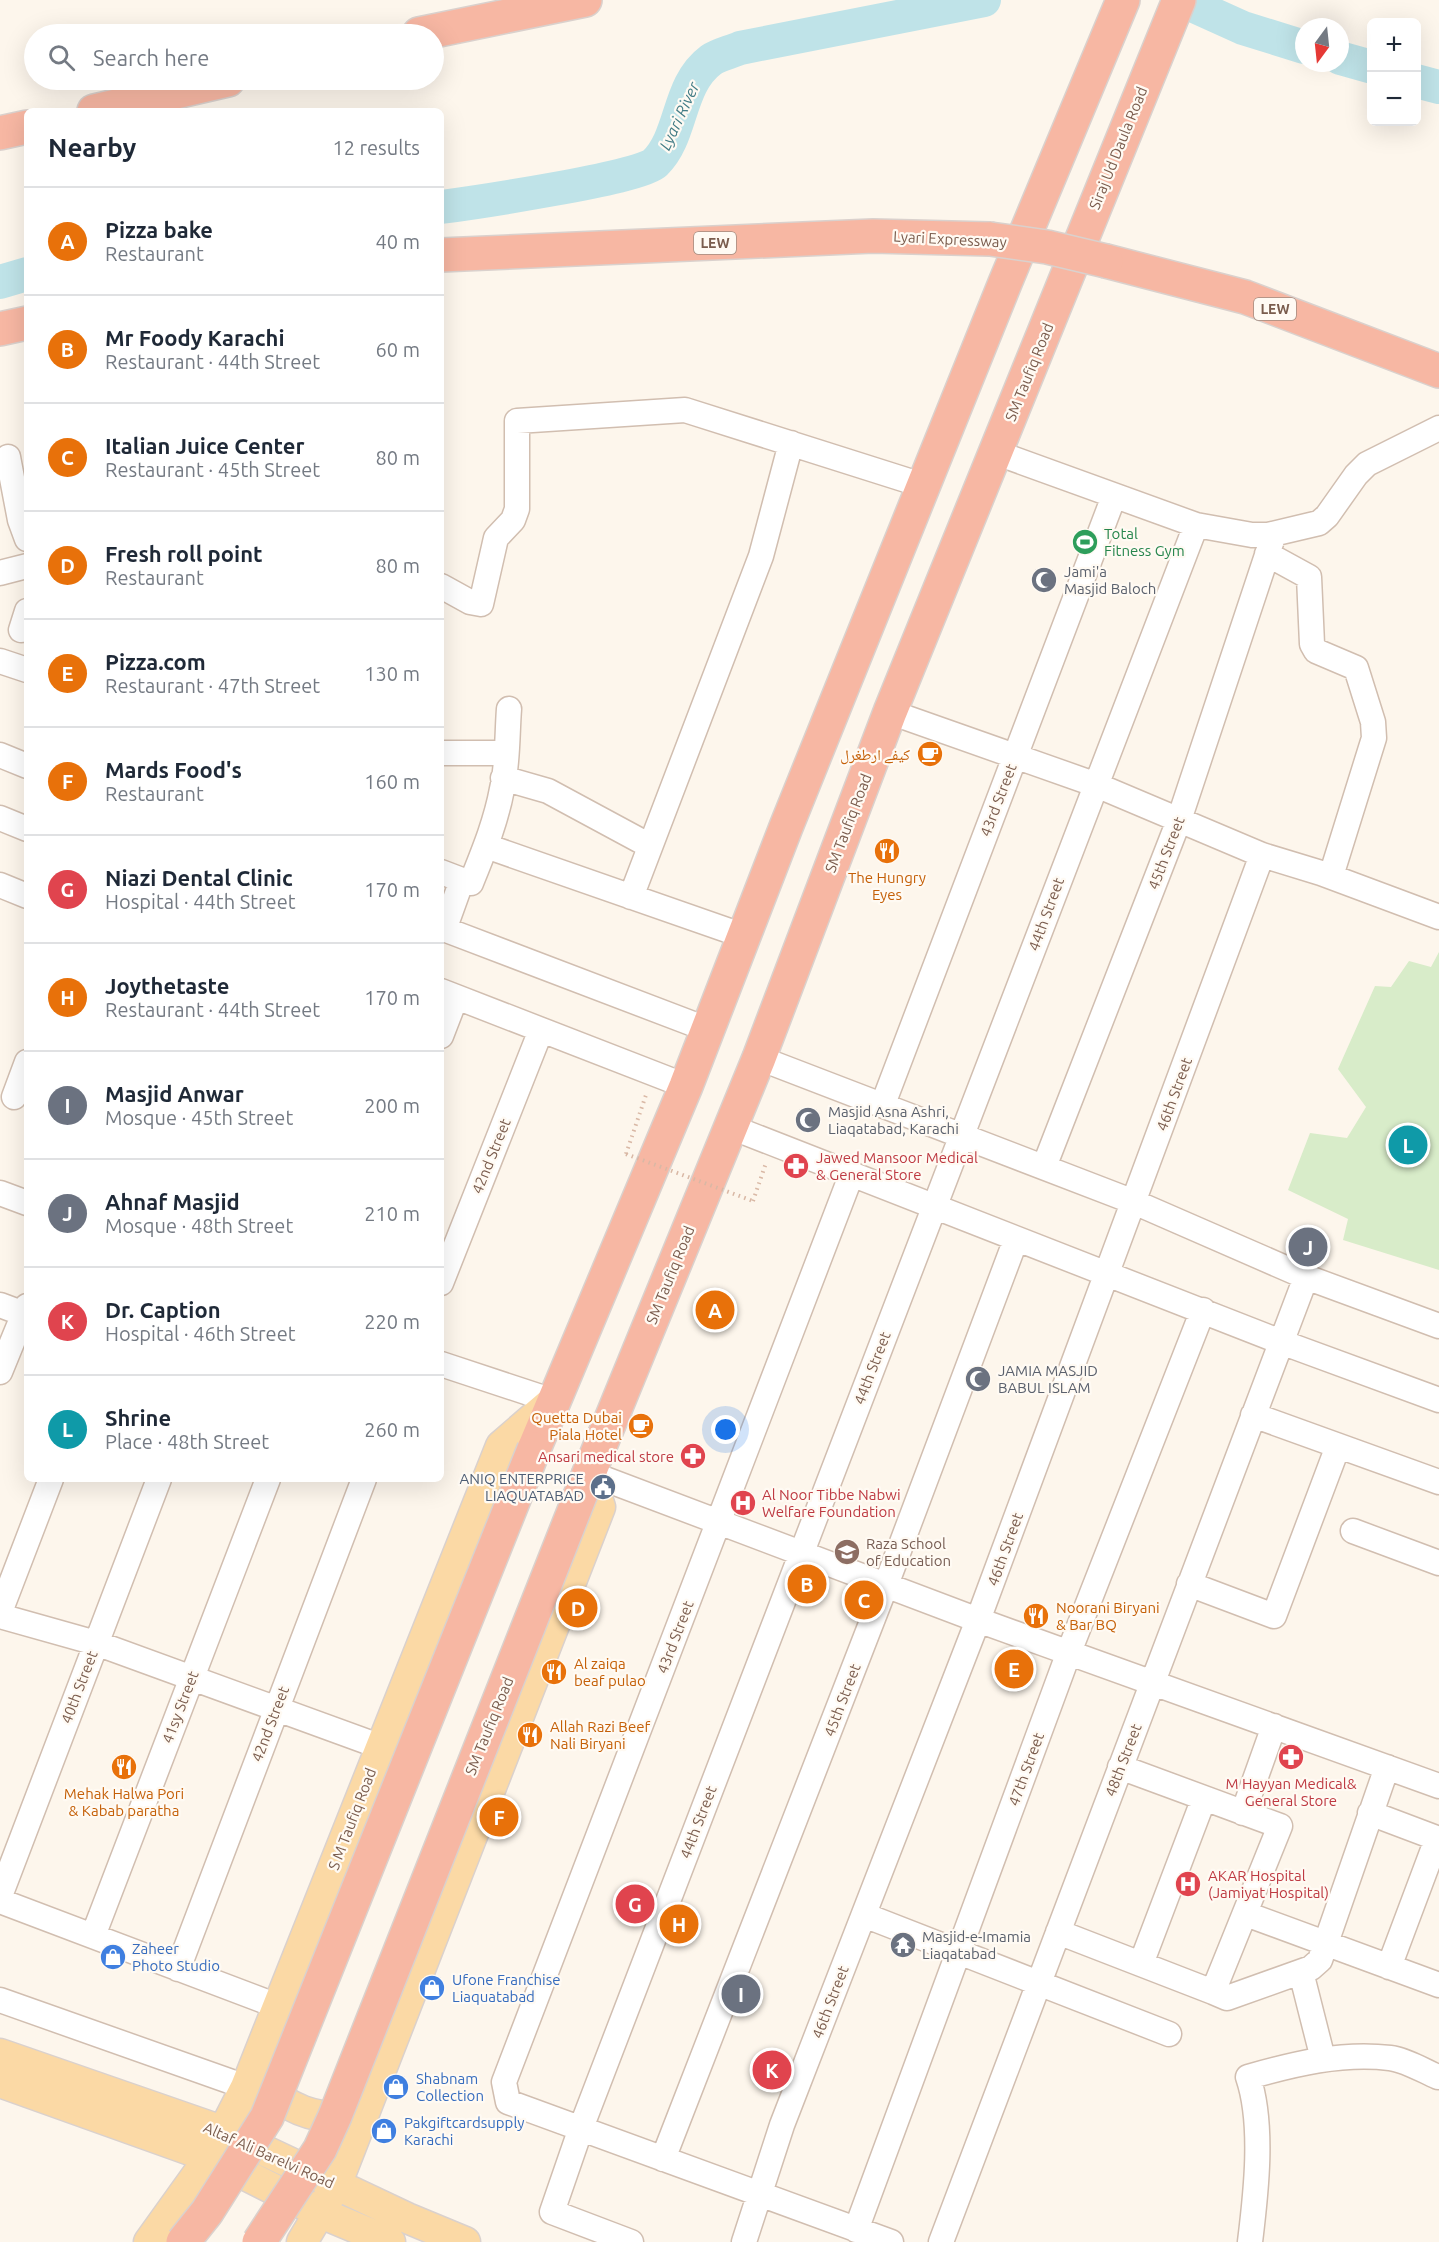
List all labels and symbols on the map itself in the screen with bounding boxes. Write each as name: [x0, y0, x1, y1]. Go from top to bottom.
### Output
north arrow: [1295, 18, 1349, 72]
water label: Lyari River: [655, 78, 703, 153]
street label: Siraj Ud Daula Road: [1086, 84, 1150, 212]
street label: Lyari Expressway: [893, 228, 1007, 250]
road number: LEW: [694, 232, 736, 254]
road number: LEW: [1254, 298, 1296, 320]
street label: SM Taufiq Road: [1002, 320, 1056, 424]
place label: Total Fitness Gym: [1104, 525, 1185, 559]
sports icon: Total Fitness Gym: [1070, 527, 1100, 557]
place label: Jami'a Masjid Baloch: [1064, 563, 1156, 597]
mosque icon: Jami'a Masjid Baloch: [1029, 565, 1059, 595]
cafe icon: کیفے ارطغرل: [915, 739, 945, 769]
place label: کیفے ارطغرل: [840, 746, 910, 765]
street label: 43rd Street: [976, 761, 1020, 839]
street label: SM Taufiq Road: [821, 771, 875, 875]
street label: 45th Street: [1144, 814, 1188, 892]
restaurant icon: The Hungry Eyes: [872, 836, 902, 866]
place label: The Hungry Eyes: [848, 869, 926, 903]
street label: 44th Street: [1025, 875, 1067, 953]
street label: 46th Street: [1153, 1055, 1195, 1133]
place label: Masjid Asna Ashri, Liaqatabad, Karachi: [828, 1103, 959, 1137]
mosque icon: Masjid Asna Ashri, Liaqatabad, Karachi: [793, 1105, 823, 1135]
street label: 42nd Street: [468, 1116, 514, 1196]
pin: L: [1388, 1122, 1428, 1168]
place label: Jawed Mansoor Medical & General Store: [816, 1149, 978, 1183]
pharmacy icon: Jawed Mansoor Medical & General Store: [781, 1151, 811, 1181]
street label: SM Taufiq Road: [643, 1223, 697, 1327]
pin: J: [1288, 1224, 1328, 1270]
pin: A: [696, 1288, 734, 1332]
street label: 44th Street: [850, 1329, 894, 1407]
place label: JAMIA MASJID BABUL ISLAM: [998, 1362, 1098, 1396]
mosque icon: JAMIA MASJID BABUL ISLAM: [963, 1364, 993, 1394]
place label: Quetta Dubai Piala Hotel: [531, 1409, 622, 1443]
cafe icon: Quetta Dubai Piala Hotel: [626, 1411, 656, 1441]
your location: [711, 1415, 740, 1444]
pharmacy icon: Ansari medical store: [678, 1441, 708, 1471]
place label: Ansari medical store: [538, 1448, 674, 1465]
place label: ANIQ ENTERPRICE LIAQUATABAD: [460, 1470, 584, 1504]
public building icon: ANIQ ENTERPRICE LIAQUATABAD: [588, 1472, 618, 1502]
place label: Al Noor Tibbe Nabwi Welfare Foundation: [762, 1486, 901, 1520]
hospital icon: Al Noor Tibbe Nabwi Welfare Foundation: [728, 1488, 758, 1518]
street label: 46th Street: [984, 1510, 1026, 1588]
place label: Raza School of Education: [866, 1535, 951, 1569]
school or university icon: Raza School of Education: [832, 1537, 862, 1567]
pin: B: [788, 1562, 826, 1606]
pin: C: [844, 1578, 884, 1622]
pin: D: [558, 1586, 598, 1630]
street label: 43rd Street: [653, 1598, 697, 1676]
place label: Noorani Biryani & Bar BQ: [1056, 1599, 1160, 1633]
restaurant icon: Noorani Biryani & Bar BQ: [1021, 1601, 1051, 1631]
pin: E: [994, 1646, 1034, 1692]
street label: 40th Street: [57, 1648, 101, 1726]
place label: Al zaiqa beaf pulao: [574, 1655, 646, 1689]
restaurant icon: Al zaiqa beaf pulao: [539, 1657, 569, 1687]
street label: 45th Street: [820, 1661, 864, 1739]
street label: 41sy Street: [158, 1668, 202, 1746]
street label: SM Taufiq Road: [462, 1674, 516, 1778]
street label: 42nd Street: [248, 1684, 292, 1764]
place label: Allah Razi Beef Nali Biryani: [550, 1718, 650, 1752]
restaurant icon: Allah Razi Beef Nali Biryani: [515, 1720, 545, 1750]
street label: 48th Street: [1101, 1721, 1145, 1799]
street label: 47th Street: [1005, 1730, 1047, 1808]
pharmacy icon: M Hayyan Medical& General Store: [1276, 1742, 1306, 1772]
restaurant icon: Mehak Halwa Pori & Kabab paratha: [109, 1752, 139, 1782]
street label: S M Taufiq Road: [325, 1766, 379, 1872]
place label: M Hayyan Medical& General Store: [1225, 1775, 1357, 1809]
street label: 44th Street: [676, 1783, 720, 1861]
place label: Mehak Halwa Pori & Kabab paratha: [64, 1785, 184, 1819]
pin: F: [480, 1794, 518, 1840]
place label: AKAR Hospital (Jamiyat Hospital): [1208, 1867, 1329, 1901]
hospital icon: AKAR Hospital (Jamiyat Hospital): [1173, 1869, 1203, 1899]
pin: G: [616, 1882, 654, 1926]
pin: H: [660, 1902, 698, 1946]
place label: Masjid-e-Imamia Liaqatabad: [922, 1928, 1031, 1962]
temple icon: Masjid-e-Imamia Liaqatabad: [888, 1930, 918, 1960]
place label: Zaheer Photo Studio: [132, 1940, 220, 1974]
shop icon: Zaheer Photo Studio: [98, 1942, 128, 1972]
street label: 46th Street: [808, 1963, 852, 2041]
place label: Ufone Franchise Liaquatabad: [452, 1971, 561, 2005]
pin: I: [722, 1972, 760, 2016]
shop icon: Ufone Franchise Liaquatabad: [417, 1973, 447, 2003]
pin: K: [752, 2048, 792, 2092]
place label: Shabnam Collection: [416, 2070, 484, 2104]
shop icon: Shabnam Collection: [381, 2072, 411, 2102]
place label: Pakgiftcardsupply Karachi: [404, 2114, 525, 2148]
shop icon: Pakgiftcardsupply Karachi: [369, 2116, 399, 2146]
street label: Altaf Ali Barelvi Road: [201, 2119, 337, 2191]

